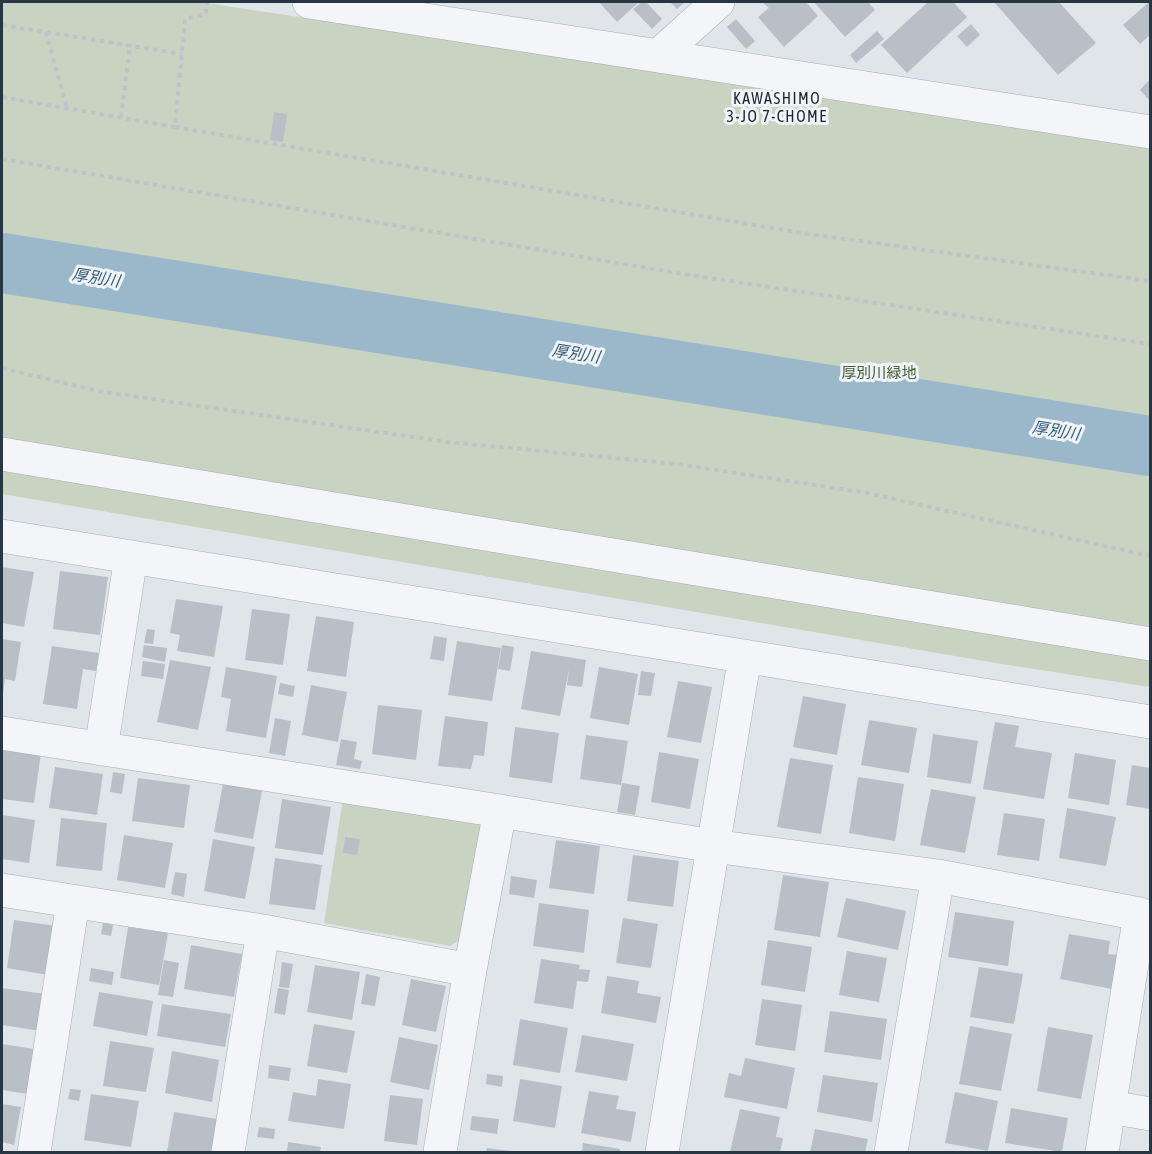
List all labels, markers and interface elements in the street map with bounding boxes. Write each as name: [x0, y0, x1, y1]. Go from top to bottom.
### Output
district label: KAWASHIMO 3-JO 7-CHOME: [726, 89, 828, 127]
water label: 厚別川: [71, 265, 121, 291]
water label: 厚別川: [551, 341, 601, 367]
park label: 厚別川緑地: [842, 364, 916, 382]
water label: 厚別川: [1031, 418, 1081, 444]

